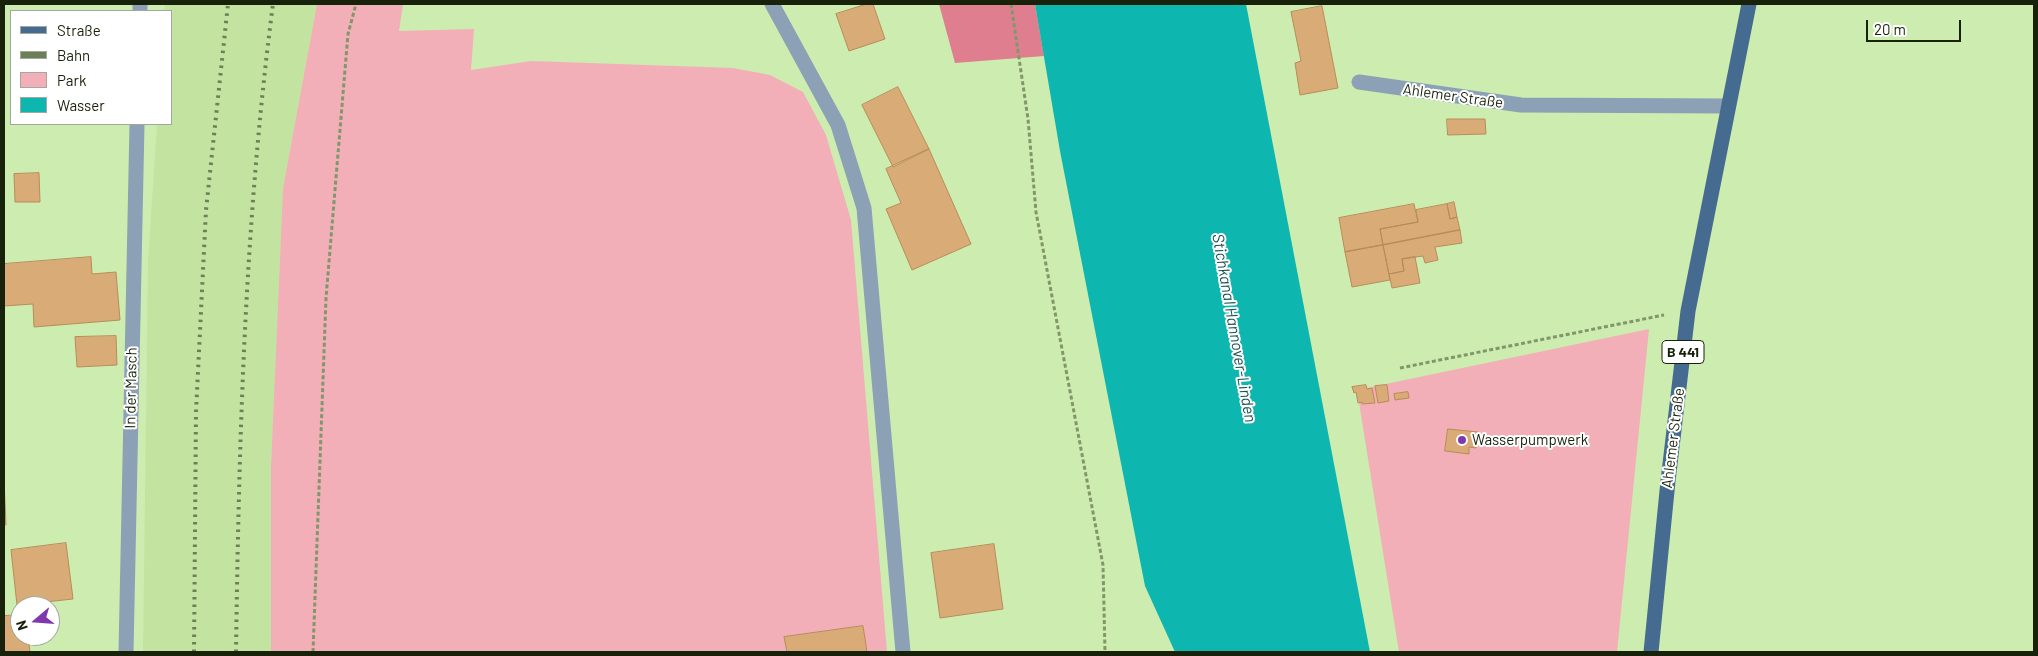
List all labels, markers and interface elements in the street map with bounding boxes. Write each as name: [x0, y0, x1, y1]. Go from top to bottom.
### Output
legend: [10, 10, 172, 125]
scale bar: [1868, 10, 1963, 42]
text: 20 m: [1874, 20, 1906, 38]
text: Straße: [57, 21, 101, 39]
text: Bahn: [57, 46, 90, 64]
text: Park: [57, 71, 86, 89]
street label: Ahlemer Straße: [1402, 80, 1504, 112]
text: Wasser: [57, 96, 105, 114]
water label: Stichkanal Hannover-Linden: [1208, 232, 1260, 424]
road number: B 441: [1662, 341, 1704, 364]
street label: In der Masch: [121, 347, 141, 429]
street label: Ahlemer Straße: [1658, 387, 1688, 489]
place label: Wasserpumpwerk: [1472, 431, 1588, 449]
marker: Wasserpumpwerk: [1456, 434, 1468, 446]
north arrow: [10, 596, 60, 646]
text: N: [12, 618, 31, 633]

